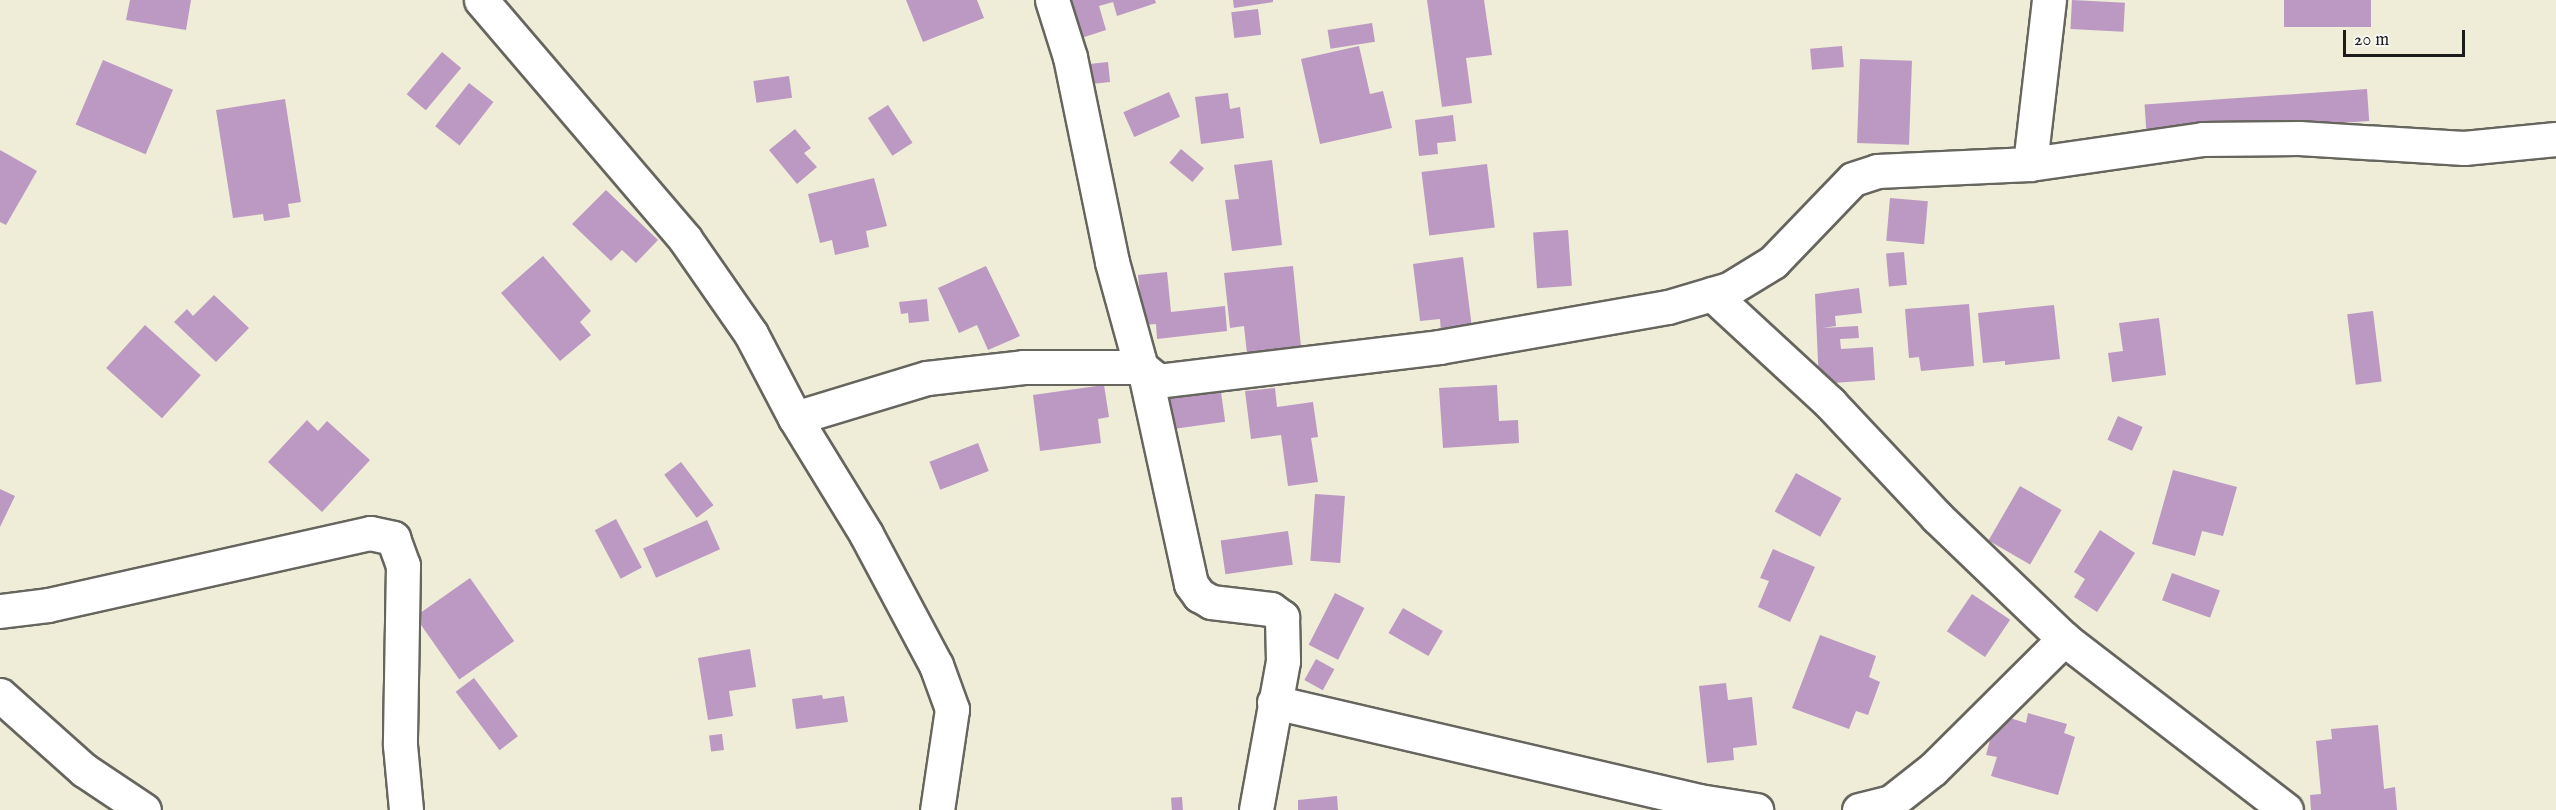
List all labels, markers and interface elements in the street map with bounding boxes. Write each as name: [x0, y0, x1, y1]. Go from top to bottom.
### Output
scale bar: [2346, 18, 2468, 56]
text: 20 m: [2354, 29, 2389, 52]

